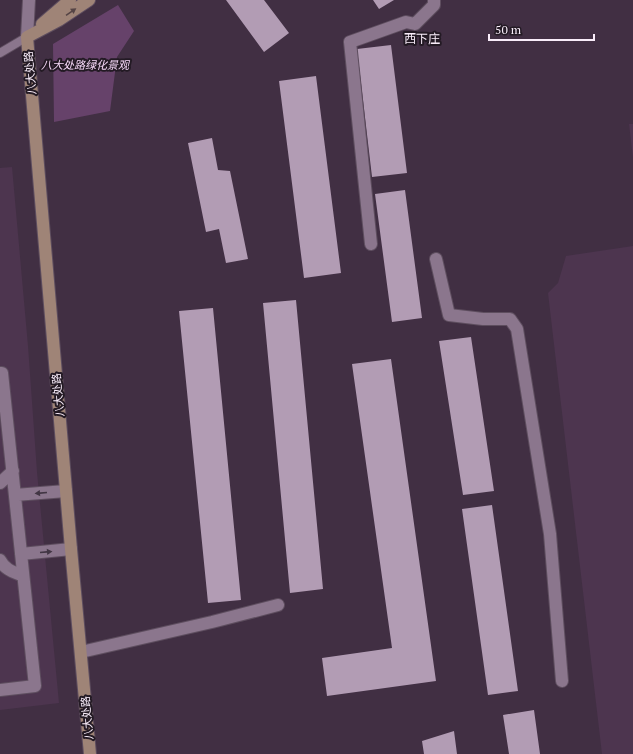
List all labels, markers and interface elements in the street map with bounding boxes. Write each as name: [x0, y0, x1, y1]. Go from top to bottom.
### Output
one-way arrow: [66, 8, 76, 16]
scale bar: [489, 16, 594, 42]
text: 50 m: [495, 22, 522, 37]
district label: 西下庄: [404, 31, 440, 46]
street label: 八大处路: [21, 50, 39, 96]
park label: 八大处路绿化景观: [41, 58, 131, 72]
street label: 八大处路: [49, 372, 67, 418]
one-way arrow: [35, 490, 47, 497]
one-way arrow: [40, 549, 52, 555]
street label: 八大处路: [78, 695, 96, 741]

